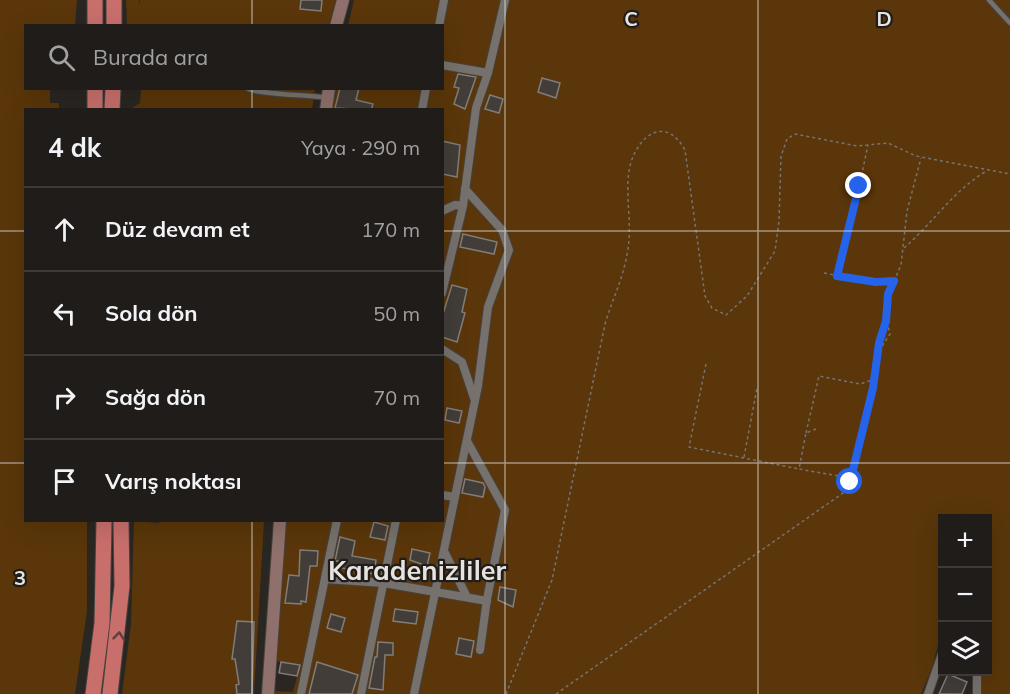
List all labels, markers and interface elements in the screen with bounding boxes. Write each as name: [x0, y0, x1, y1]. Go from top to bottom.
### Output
text: C: [624, 6, 638, 31]
text: D: [876, 6, 892, 31]
search box: [24, 24, 444, 90]
icon: search: [45, 41, 78, 74]
text: Burada ara: [93, 43, 208, 71]
text: 4 dk: [48, 131, 101, 164]
text: Yaya · 290 m: [301, 135, 420, 160]
route end: [845, 172, 871, 198]
icon: ahead: [48, 213, 81, 246]
text: Düz devam et: [105, 215, 250, 243]
text: 170 m: [361, 217, 420, 242]
icon: left: [48, 297, 81, 330]
text: Sola dön: [105, 299, 198, 327]
text: 50 m: [373, 301, 420, 326]
icon: right: [48, 381, 81, 414]
text: Sağa dön: [105, 383, 206, 411]
text: 70 m: [373, 385, 420, 410]
icon: arrive: [48, 465, 81, 498]
text: Varış noktası: [105, 467, 241, 495]
route start: [836, 468, 862, 494]
map controls: [938, 514, 992, 676]
button: +: [938, 514, 992, 568]
district label: Karadenizliler: [328, 553, 506, 587]
text: 3: [14, 565, 26, 590]
button: −: [938, 568, 992, 622]
button: layers: [938, 622, 992, 676]
one-way arrow: [112, 632, 124, 641]

